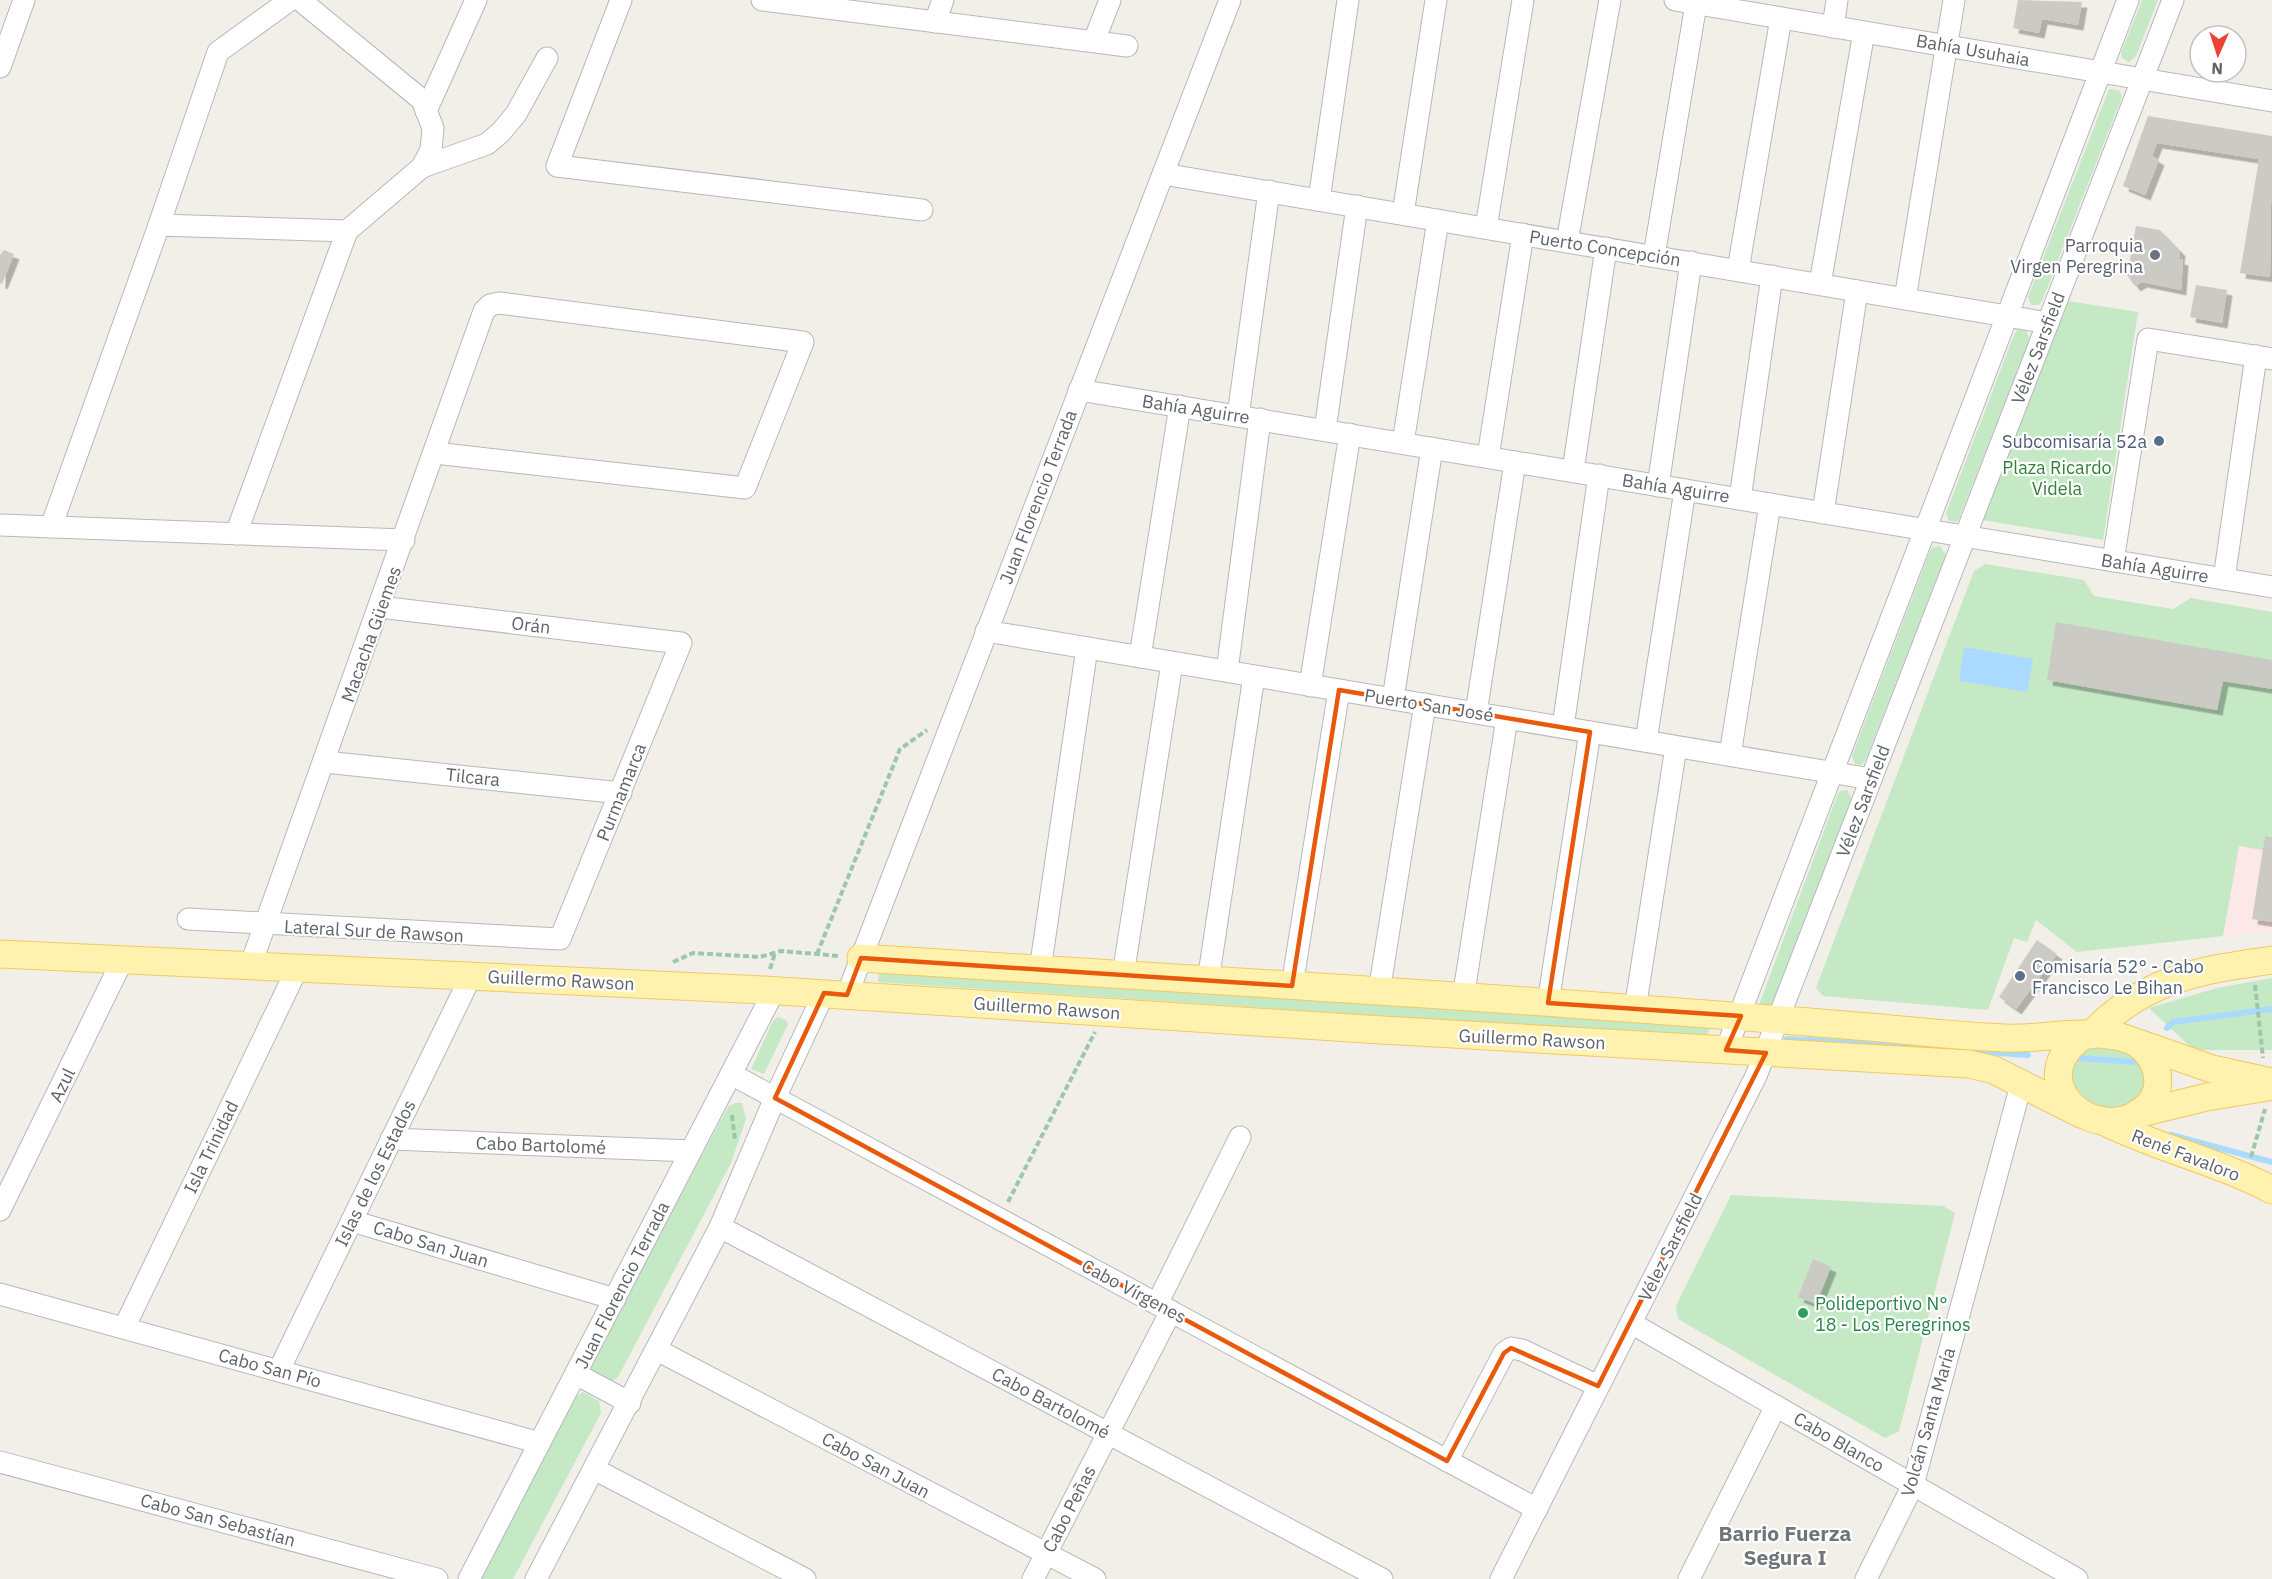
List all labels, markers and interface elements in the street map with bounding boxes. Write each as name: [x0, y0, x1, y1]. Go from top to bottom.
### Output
north arrow: [2188, 24, 2248, 84]
street label: Bahía Usuhaia: [1914, 29, 2032, 71]
text: N: [2211, 59, 2224, 79]
street label: Puerto Concepción: [1528, 225, 1682, 271]
place label: Parroquia Virgen Peregrina: [2010, 234, 2143, 278]
marker: Parroquia Virgen Peregrina: [2148, 248, 2162, 262]
street label: Vélez Sarsfield: [2006, 289, 2070, 407]
street label: Bahía Aguirre: [1141, 389, 1252, 429]
street label: Juan Florencio Terrada: [994, 406, 1082, 587]
place label: Subcomisaría 52a: [2002, 430, 2147, 453]
marker: Subcomisaría 52a: [2152, 434, 2166, 448]
park label: Plaza Ricardo Videla: [2002, 456, 2112, 500]
street label: Bahía Aguirre: [1621, 468, 1732, 508]
street label: Bahía Aguirre: [2100, 548, 2211, 588]
street label: Macacha Güemes: [336, 563, 406, 705]
street label: Orán: [510, 611, 552, 639]
street label: Puerto San José: [1363, 683, 1495, 727]
street label: Purmamarca: [591, 739, 651, 844]
street label: Vélez Sarsfield: [1831, 742, 1895, 860]
street label: Tilcara: [445, 763, 502, 791]
street label: Lateral Sur de Rawson: [284, 915, 464, 947]
place label: Comisaría 52° - Cabo Francisco Le Bihan: [2032, 955, 2204, 999]
street label: Guillermo Rawson: [487, 965, 635, 995]
marker: Comisaría 52° - Cabo Francisco Le Bihan: [2013, 969, 2027, 983]
street label: Guillermo Rawson: [973, 991, 1121, 1025]
street label: Guillermo Rawson: [1458, 1024, 1606, 1054]
street label: Azul: [44, 1064, 80, 1106]
street label: Islas de los Estados: [330, 1096, 420, 1250]
street label: Isla Trinidad: [179, 1097, 243, 1197]
street label: René Favaloro: [2129, 1124, 2243, 1186]
street label: Cabo Bartolomé: [475, 1131, 607, 1159]
street label: Vélez Sarsfield: [1633, 1189, 1707, 1305]
street label: Juan Florencio Terrada: [570, 1197, 674, 1373]
street label: Cabo San Juan: [371, 1216, 491, 1272]
street label: Cabo Vírgenes: [1078, 1254, 1190, 1328]
place label: Polideportivo N° 18 - Los Peregrinos: [1815, 1292, 1971, 1336]
marker: Polideportivo N° 18 - Los Peregrinos: [1796, 1306, 1810, 1320]
street label: Cabo San Pío: [216, 1343, 324, 1393]
street label: Volcán Santa María: [1896, 1344, 1960, 1499]
street label: Cabo Bartolomé: [988, 1362, 1114, 1444]
street label: Cabo Blanco: [1789, 1407, 1889, 1477]
street label: Cabo San Juan: [818, 1427, 934, 1503]
street label: Cabo Peñas: [1037, 1462, 1101, 1556]
street label: Cabo San Sebastían: [138, 1488, 298, 1552]
district label: Barrio Fuerza Segura I: [1718, 1519, 1852, 1571]

